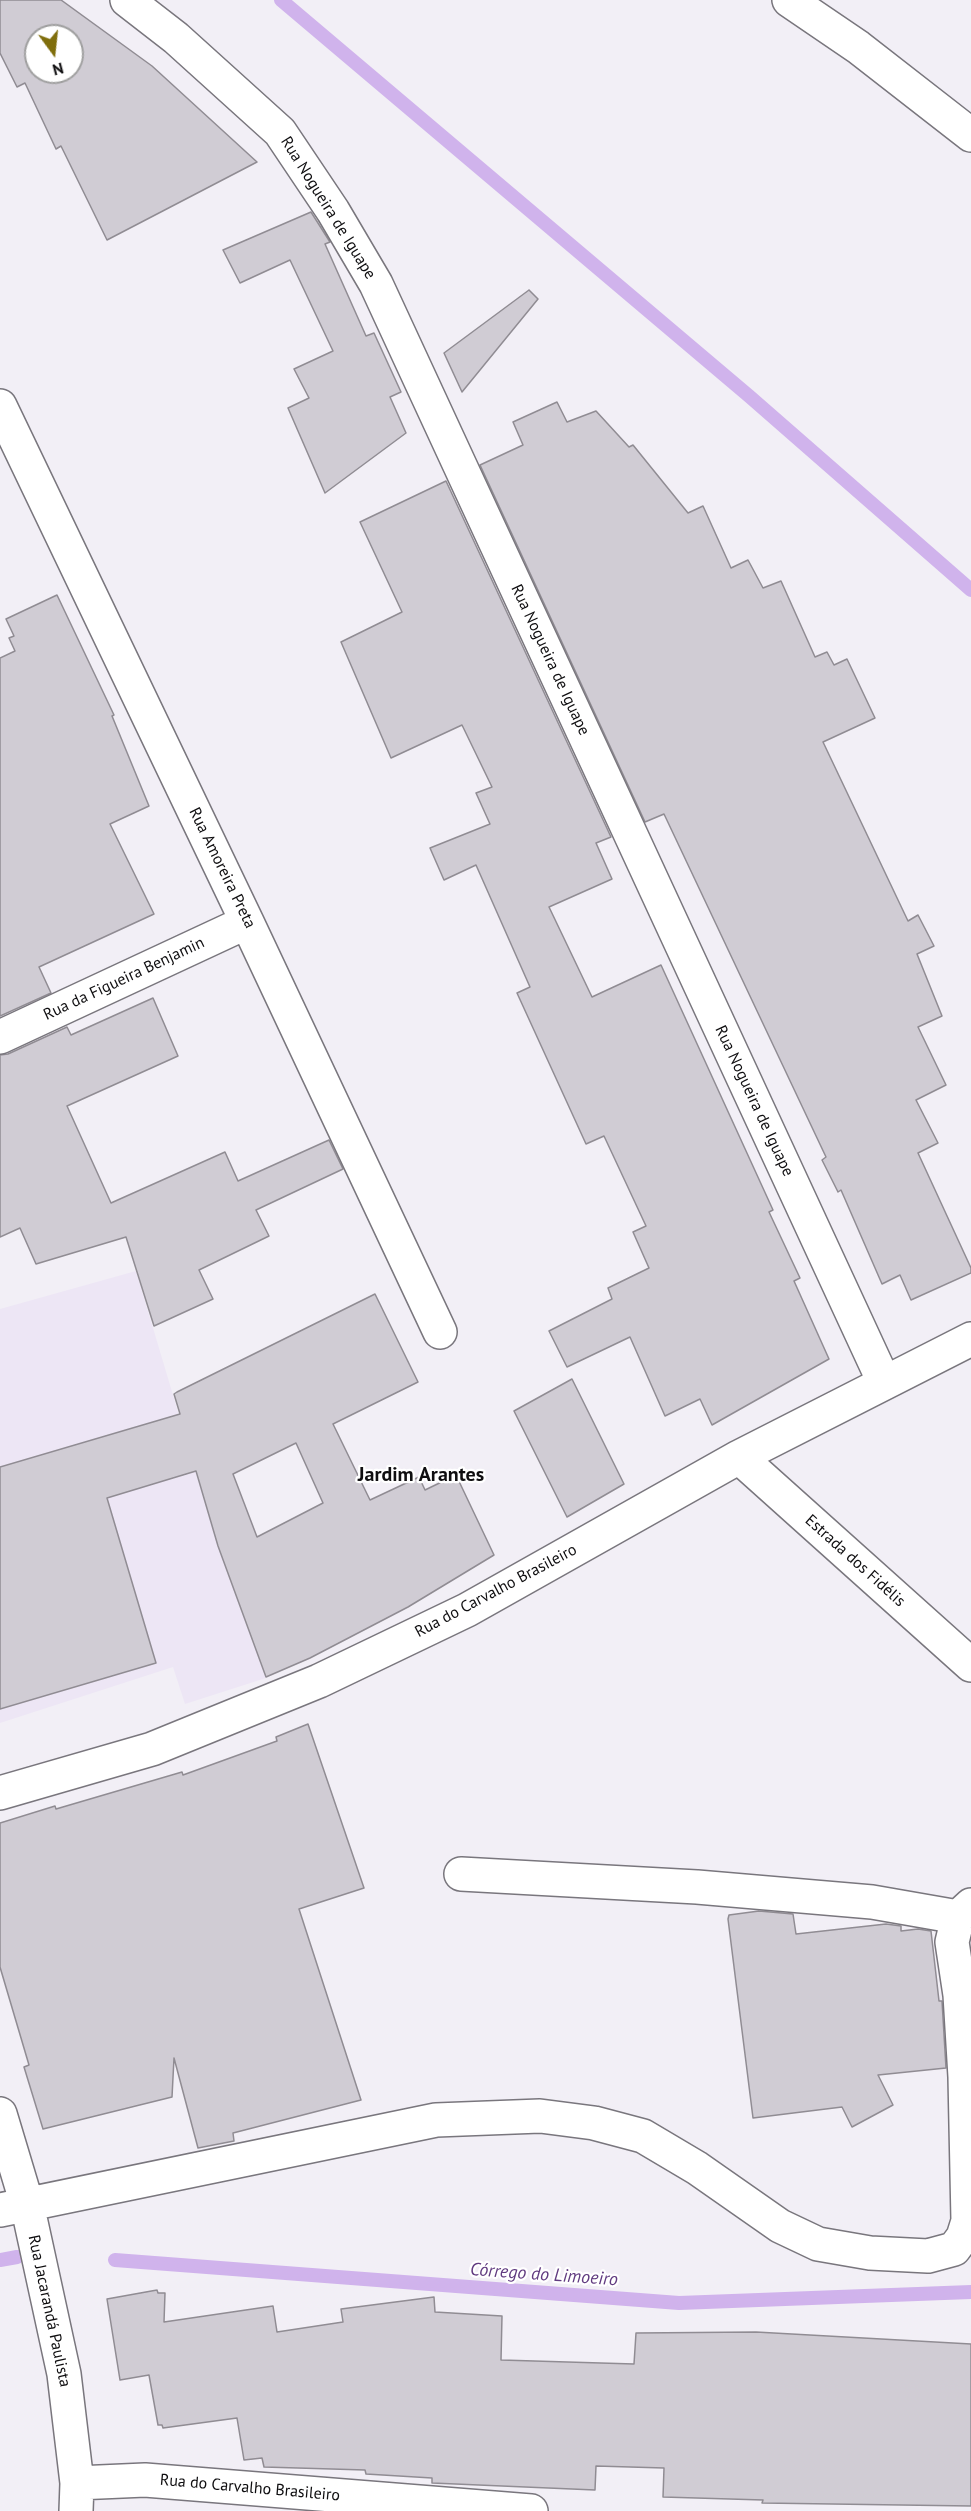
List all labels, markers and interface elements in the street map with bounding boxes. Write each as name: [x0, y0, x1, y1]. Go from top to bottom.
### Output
north arrow: [24, 24, 84, 84]
text: N: [50, 58, 66, 80]
street label: Rua Nogueira de Iguape: [276, 133, 380, 283]
street label: Rua Nogueira de Iguape: [507, 581, 593, 739]
street label: Rua Amoreira Preta: [184, 805, 260, 931]
street label: Rua da Figueira Benjamin: [40, 933, 208, 1025]
street label: Rua Nogueira de Iguape: [711, 1022, 797, 1180]
district label: Jardim Arantes: [358, 1463, 484, 1487]
street label: Estrada dos Fidélis: [801, 1511, 909, 1611]
street label: Rua do Carvalho Brasileiro: [412, 1540, 580, 1642]
street label: Rua Jacarandá Paulista: [24, 2233, 74, 2389]
water label: Córrego do Limoeiro: [469, 2259, 619, 2291]
street label: Rua do Carvalho Brasileiro: [159, 2471, 341, 2505]

